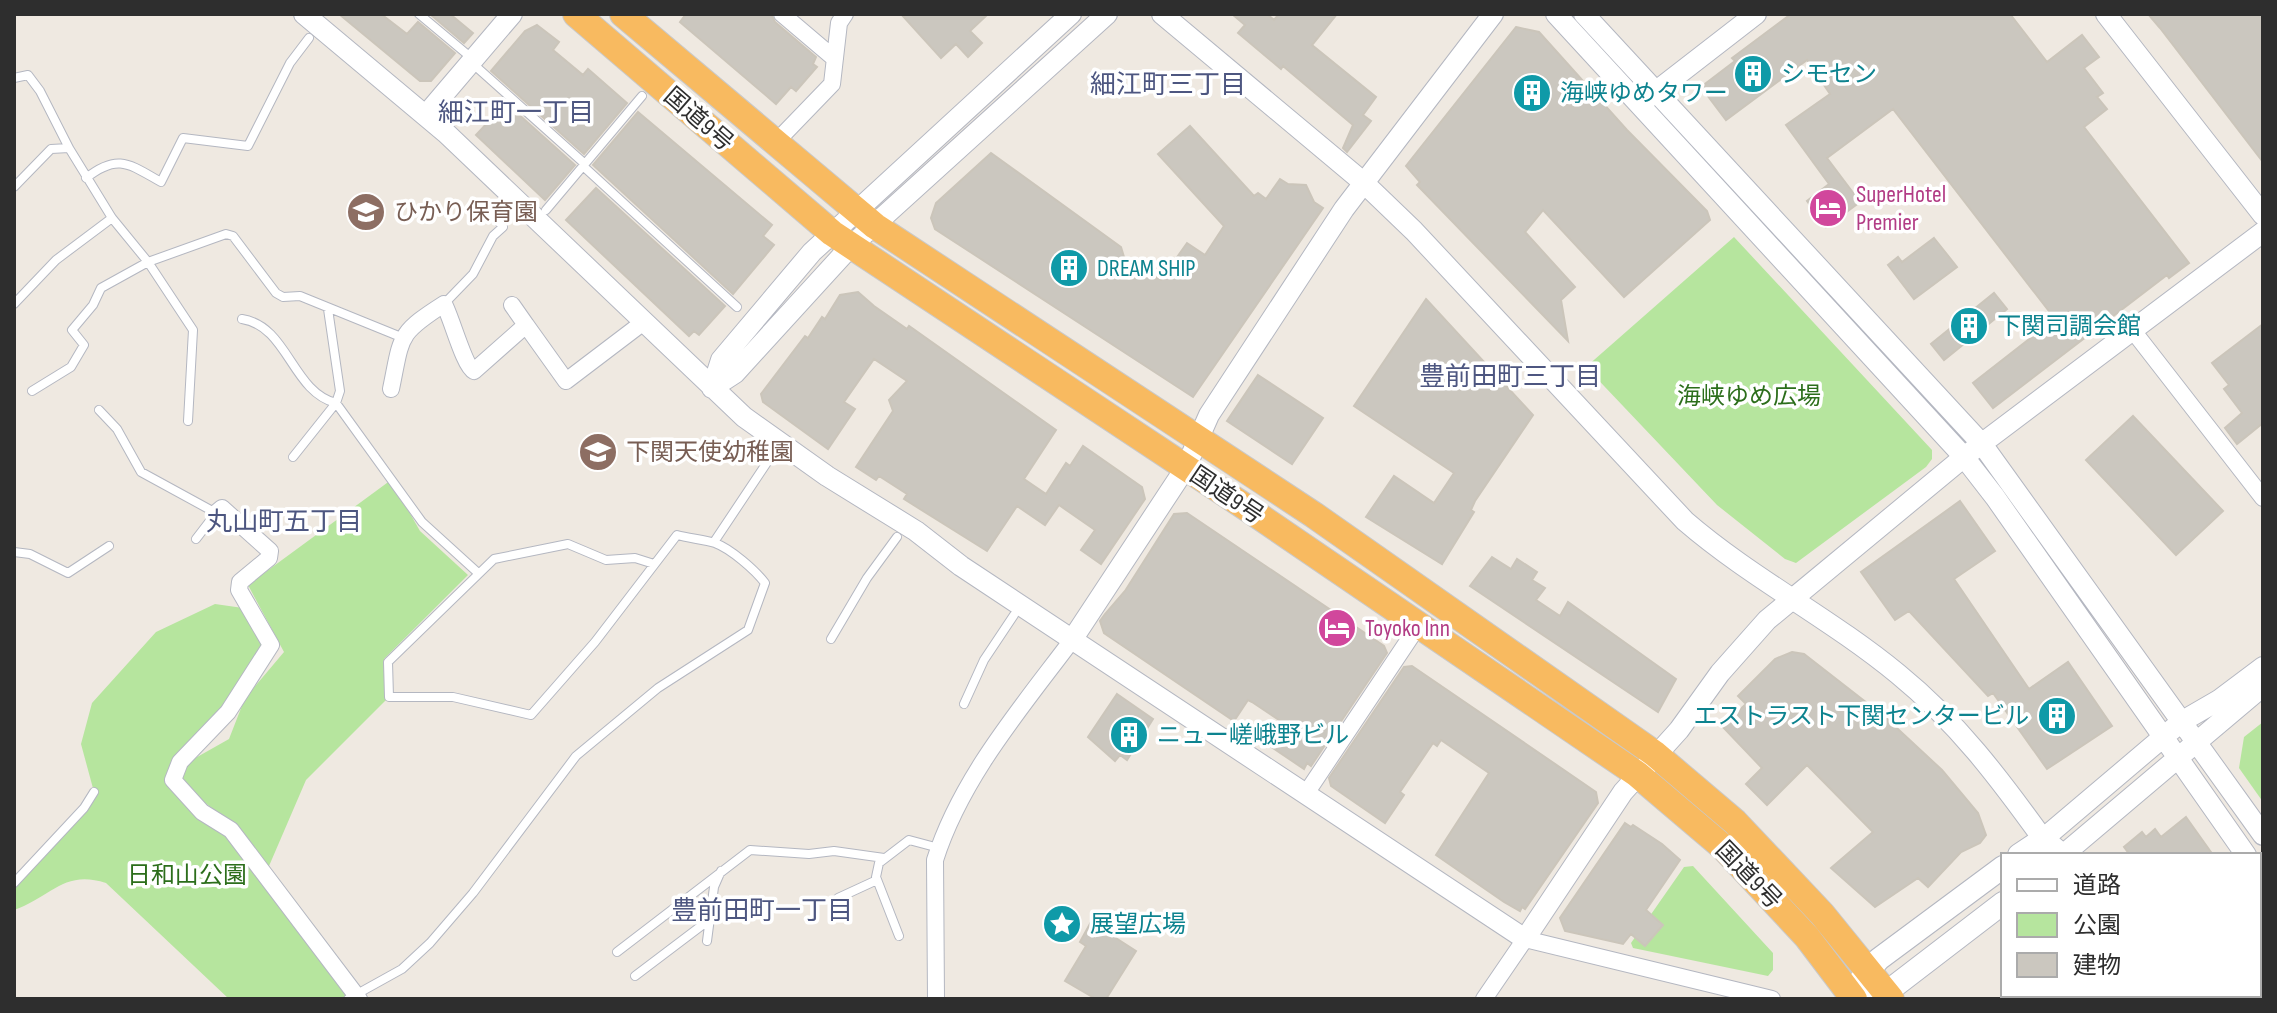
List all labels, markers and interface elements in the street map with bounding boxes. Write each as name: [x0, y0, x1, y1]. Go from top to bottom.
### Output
building icon: シモセン: [1732, 53, 1774, 95]
place label: シモセン: [1781, 60, 1877, 89]
district label: 細江町三丁目: [1090, 70, 1246, 101]
building icon: 海峡ゆめタワー: [1511, 72, 1553, 114]
place label: 海峡ゆめタワー: [1560, 79, 1728, 108]
street label: 国道9号: [658, 81, 739, 157]
district label: 細江町一丁目: [438, 98, 594, 129]
place label: SuperHotel Premier: [1856, 180, 1946, 237]
hotel icon: SuperHotel Premier: [1807, 187, 1849, 229]
school or university icon: ひかり保育園: [345, 191, 387, 233]
place label: ひかり保育園: [394, 198, 538, 227]
building icon: DREAM SHIP: [1048, 247, 1090, 289]
place label: DREAM SHIP: [1097, 254, 1195, 283]
building icon: 下関司調会館: [1948, 305, 1990, 347]
place label: 下関司調会館: [1997, 312, 2141, 341]
district label: 豊前田町三丁目: [1419, 362, 1601, 393]
park label: 海峡ゆめ広場: [1677, 382, 1821, 411]
school or university icon: 下関天使幼稚園: [577, 431, 619, 473]
place label: 下関天使幼稚園: [626, 438, 794, 467]
street label: 国道9号: [1184, 460, 1269, 531]
district label: 丸山町五丁目: [206, 507, 362, 538]
hotel icon: Toyoko Inn: [1316, 607, 1358, 649]
place label: Toyoko Inn: [1365, 614, 1450, 643]
building icon: エストラスト下関センタービル: [2036, 695, 2078, 737]
place label: エストラスト下関センタービル: [1693, 702, 2029, 731]
building icon: ニュー嵯峨野ビル: [1108, 714, 1150, 756]
place label: ニュー嵯峨野ビル: [1157, 721, 1349, 750]
street label: 国道9号: [1710, 836, 1788, 915]
legend: [2001, 853, 2261, 997]
park label: 日和山公園: [127, 861, 247, 890]
text: 道路: [2073, 871, 2121, 900]
district label: 豊前田町一丁目: [671, 896, 853, 927]
place icon: 展望広場: [1041, 903, 1083, 945]
place label: 展望広場: [1090, 910, 1186, 939]
text: 公園: [2073, 911, 2121, 940]
text: 建物: [2073, 951, 2121, 980]

